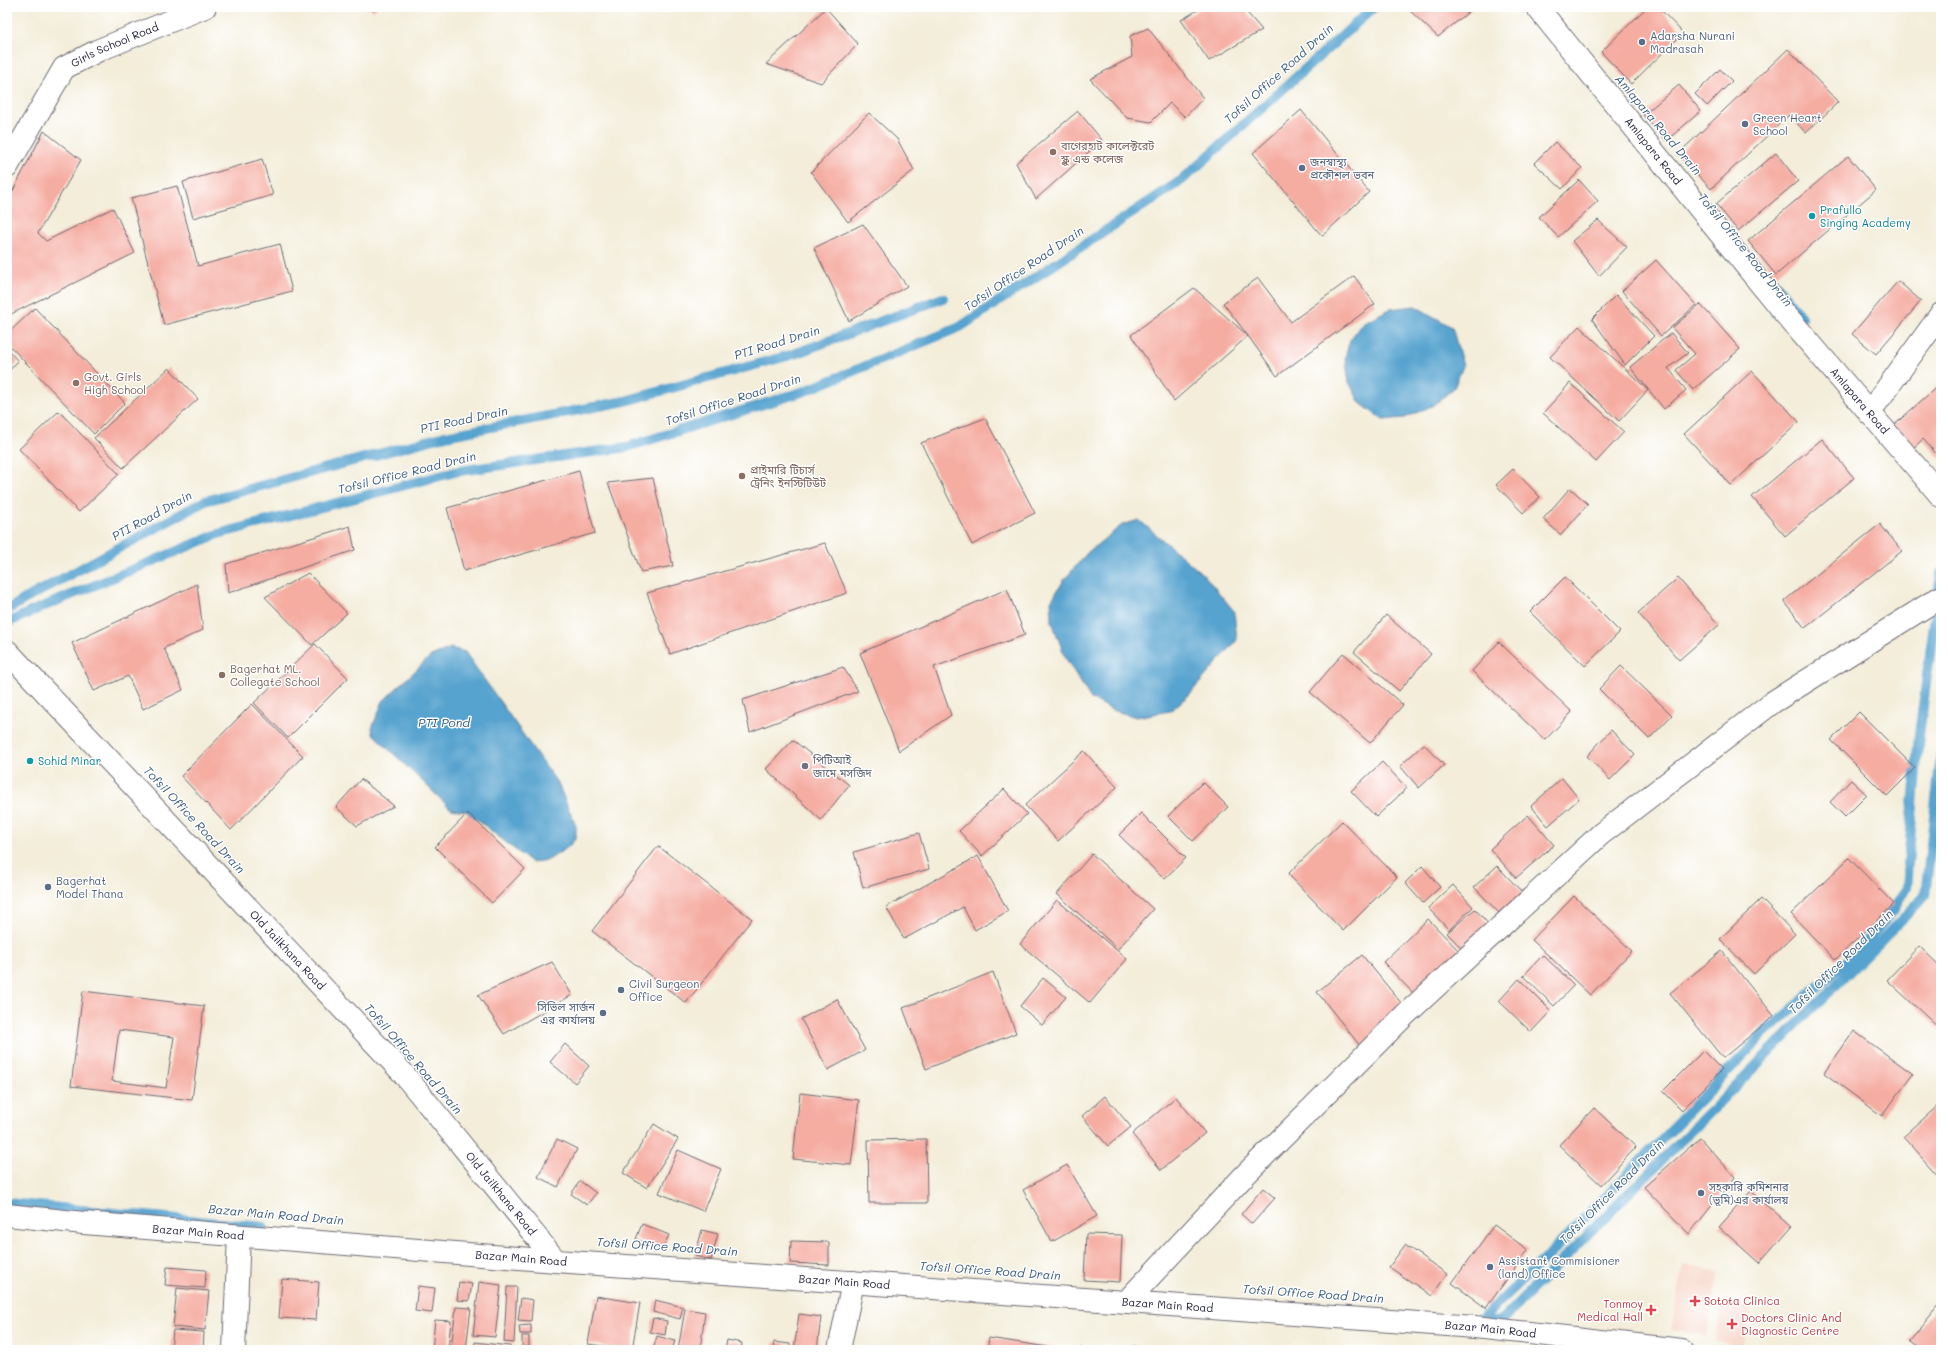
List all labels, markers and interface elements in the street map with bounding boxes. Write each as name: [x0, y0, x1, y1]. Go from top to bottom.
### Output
street label: Girls School Road: [68, 19, 161, 70]
water label: Tofsil Office Road Drain: [1220, 20, 1337, 127]
place label: Adarsha Nurani Madrasah: [1650, 28, 1735, 56]
marker: Adarsha Nurani Madrasah: [1637, 37, 1647, 47]
water label: Amlapara Road Drain: [1612, 72, 1704, 178]
place label: Green Heart School: [1753, 110, 1822, 138]
street label: Amlapara Road: [1623, 114, 1685, 186]
marker: Green Heart School: [1740, 119, 1750, 129]
place label: বাগেরহাট কালেক্টরেট স্কুল এন্ড কলেজ: [1060, 138, 1155, 166]
marker: বাগেরহাট কালেক্টরেট স্কুল এন্ড কলেজ: [1048, 147, 1058, 157]
place label: জনস্বাস্থ্য প্রকৌশল ভবন: [1309, 154, 1374, 182]
marker: জনস্বাস্থ্য প্রকৌশল ভবন: [1297, 163, 1307, 173]
water label: Tofsil Office Road Drain: [1695, 189, 1797, 310]
place label: Prafullo Singing Academy: [1820, 202, 1911, 230]
marker: Prafullo Singing Academy: [1807, 211, 1817, 221]
water label: Tofsil Office Road Drain: [960, 222, 1087, 314]
water label: PTI Road Drain: [732, 321, 822, 363]
street label: Amlapara Road: [1827, 364, 1893, 437]
place label: Govt. Girls High School: [84, 369, 146, 397]
water label: Tofsil Office Road Drain: [663, 369, 803, 429]
marker: Govt. Girls High School: [71, 378, 81, 388]
water label: PTI Road Drain: [419, 402, 509, 436]
water label: Tofsil Office Road Drain: [336, 447, 478, 497]
place label: প্রাইমারি টিচার্স ট্রেনিং ইনস্টিটিউট: [750, 462, 827, 490]
marker: প্রাইমারি টিচার্স ট্রেনিং ইনস্টিটিউট: [737, 471, 747, 481]
water label: PTI Road Drain: [109, 486, 195, 544]
place label: Bagerhat ML. Collegate School: [230, 661, 320, 689]
marker: Bagerhat ML. Collegate School: [217, 670, 227, 680]
water label: PTI Pond: [418, 714, 471, 730]
place label: পিটিআই জামে মসজিদ: [812, 752, 873, 780]
place label: Sohid Minar: [38, 753, 101, 768]
marker: Sohid Minar: [25, 756, 35, 766]
marker: পিটিআই জামে মসজিদ: [800, 761, 810, 771]
water label: Tofsil Office Road Drain: [141, 762, 249, 877]
place label: Bagerhat Model Thana: [56, 873, 124, 901]
marker: Bagerhat Model Thana: [43, 882, 53, 892]
water label: Tofsil Office Road Drain: [1785, 905, 1896, 1017]
street label: Old Jailkhana Road: [247, 907, 329, 993]
place label: Civil Surgeon Office: [629, 976, 699, 1004]
marker: Civil Surgeon Office: [616, 985, 626, 995]
place label: সিভিল সার্জন এর কার্যালয়: [536, 999, 595, 1027]
water label: Tofsil Office Road Drain: [361, 1000, 466, 1117]
marker: সিভিল সার্জন এর কার্যালয়: [598, 1008, 608, 1018]
water label: Tofsil Office Road Drain: [1556, 1135, 1667, 1247]
street label: Old Jailkhana Road: [463, 1148, 540, 1238]
place label: সহকারি কমিশনার (ভূমি)এর কার্যালয়: [1708, 1179, 1789, 1207]
marker: সহকারি কমিশনার (ভূমি)এর কার্যালয়: [1696, 1188, 1706, 1198]
water label: Bazar Main Road Drain: [208, 1200, 345, 1228]
street label: Bazar Main Road: [152, 1221, 245, 1243]
water label: Tofsil Office Road Drain: [596, 1233, 739, 1259]
street label: Bazar Main Road: [475, 1247, 568, 1269]
place label: Assistant Commisioner (land) Office: [1498, 1253, 1620, 1281]
water label: Tofsil Office Road Drain: [919, 1257, 1062, 1283]
marker: Assistant Commisioner (land) Office: [1485, 1262, 1495, 1272]
street label: Bazar Main Road: [798, 1270, 891, 1292]
water label: Tofsil Office Road Drain: [1242, 1280, 1385, 1306]
place label: Sotota Clinica: [1704, 1293, 1780, 1308]
street label: Bazar Main Road: [1121, 1294, 1214, 1315]
marker: Sotota Clinica: [1689, 1295, 1701, 1307]
place label: Tonmoy Medical Hall: [1577, 1296, 1643, 1324]
marker: Tonmoy Medical Hall: [1646, 1305, 1656, 1315]
place label: Doctors Clinic And Diagnostic Centre: [1741, 1310, 1841, 1338]
street label: Bazar Main Road: [1444, 1317, 1537, 1341]
marker: Doctors Clinic And Diagnostic Centre: [1726, 1318, 1738, 1330]

